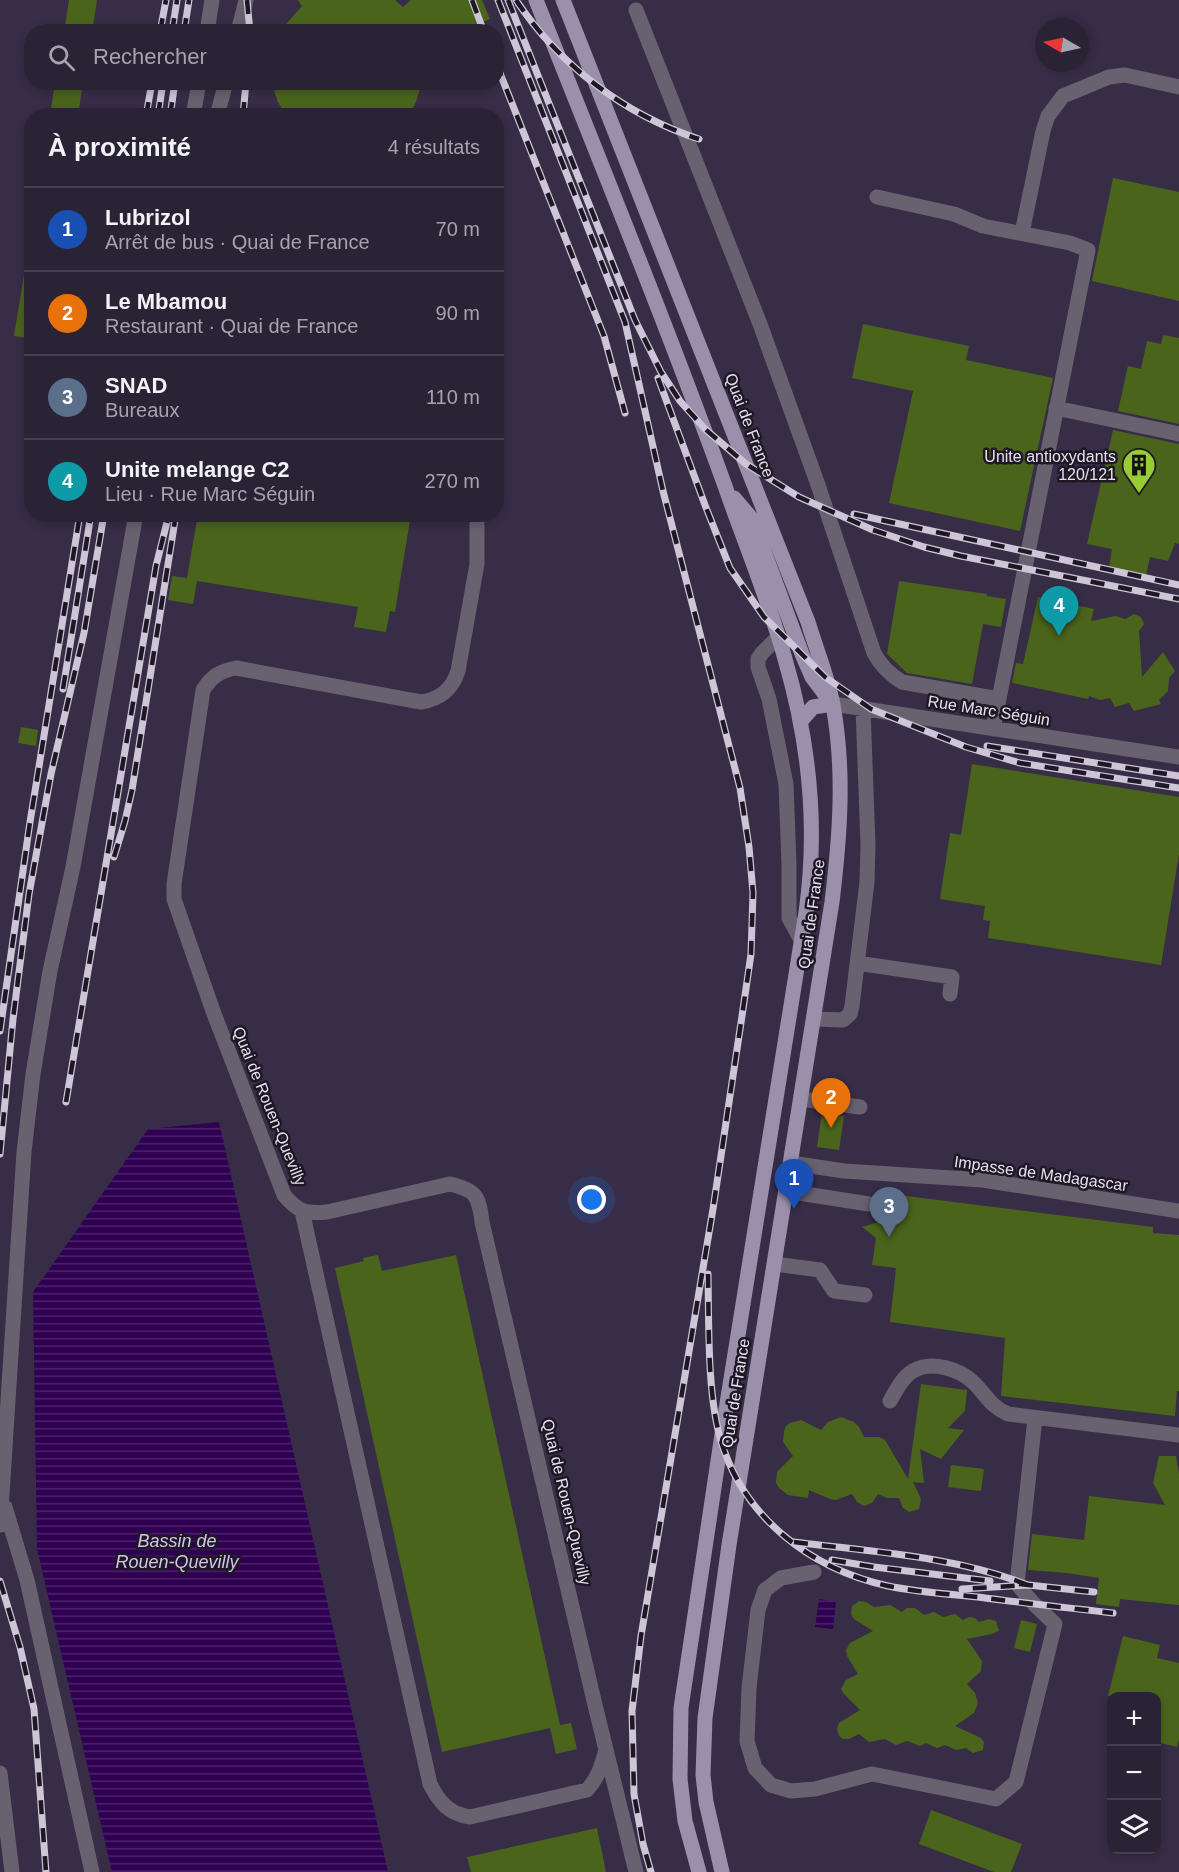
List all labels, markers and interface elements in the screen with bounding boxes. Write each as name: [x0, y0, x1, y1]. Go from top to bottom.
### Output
north arrow: [1035, 18, 1089, 72]
search box: [24, 24, 504, 90]
icon: search: [45, 41, 78, 74]
text: Rechercher: [93, 44, 207, 69]
text: À proximité: [48, 132, 191, 162]
text: 4 résultats: [388, 136, 480, 158]
text: Lubrizol: [105, 205, 191, 230]
text: 1: [62, 218, 73, 240]
text: 70 m: [436, 218, 480, 240]
text: Arrêt de bus · Quai de France: [105, 231, 370, 253]
text: Le Mbamou: [105, 289, 227, 314]
text: 2: [62, 302, 73, 324]
text: 90 m: [436, 302, 480, 324]
text: Restaurant · Quai de France: [105, 315, 358, 337]
street label: Quai de France: [722, 371, 777, 480]
text: SNAD: [105, 373, 167, 398]
text: 3: [62, 386, 73, 408]
text: 110 m: [426, 386, 480, 408]
text: Bureaux: [105, 399, 180, 421]
building icon: Unite antioxydants 120/121: [1121, 447, 1157, 494]
place label: Unite antioxydants 120/121: [984, 448, 1116, 483]
text: Unite melange C2: [105, 457, 290, 482]
text: 4: [62, 470, 73, 492]
text: 270 m: [424, 470, 480, 492]
text: Lieu · Rue Marc Séguin: [105, 483, 315, 505]
pin: 4: [1040, 586, 1078, 636]
street label: Rue Marc Séguin: [927, 692, 1051, 729]
street label: Quai de France: [795, 858, 828, 970]
street label: Quai de Rouen-Quevilly: [230, 1024, 309, 1188]
pin: 2: [812, 1078, 850, 1128]
street label: Impasse de Madagascar: [953, 1153, 1130, 1194]
pin: 1: [774, 1160, 814, 1209]
your location: [577, 1185, 606, 1214]
pin: 3: [870, 1188, 908, 1237]
street label: Quai de France: [718, 1337, 753, 1449]
street label: Quai de Rouen-Quevilly: [539, 1417, 594, 1587]
water label: Bassin de Rouen-Quevilly: [115, 1531, 240, 1572]
map controls: [1107, 1692, 1161, 1854]
button: +: [1107, 1692, 1161, 1746]
button: −: [1107, 1746, 1161, 1800]
button: layers: [1107, 1800, 1161, 1854]

